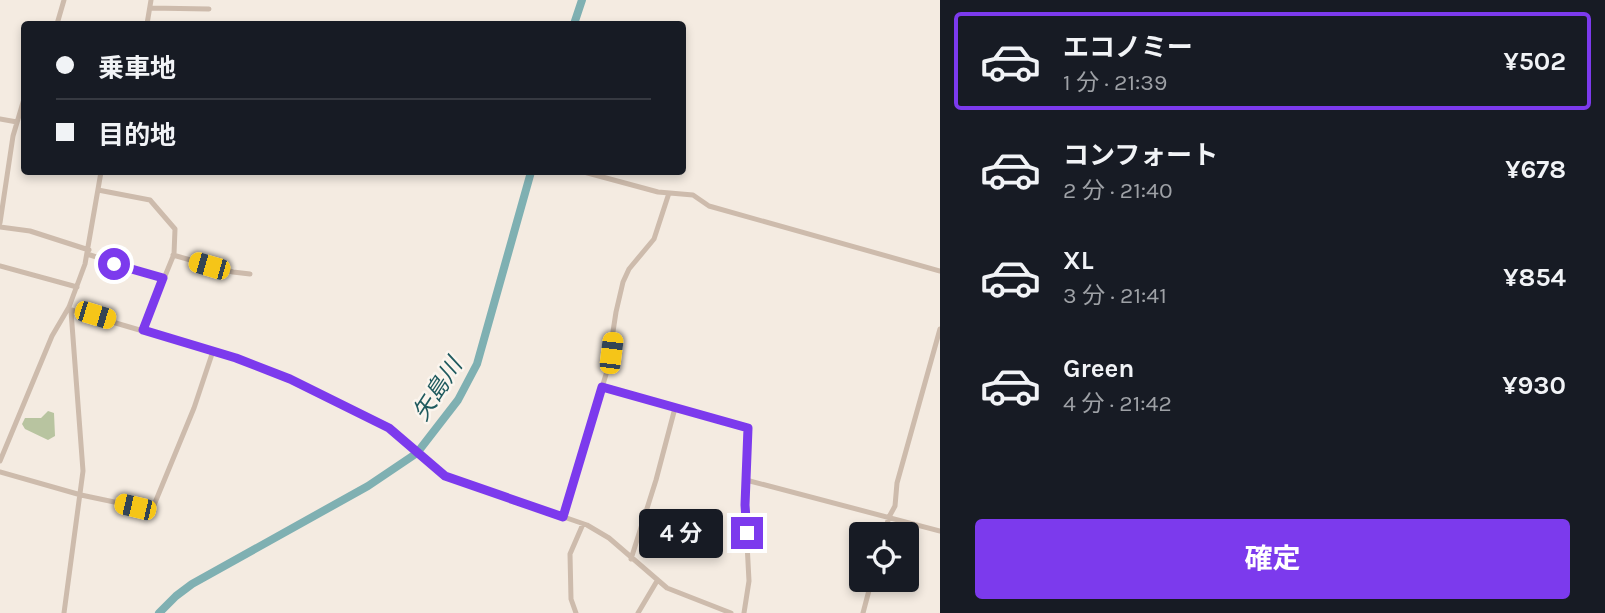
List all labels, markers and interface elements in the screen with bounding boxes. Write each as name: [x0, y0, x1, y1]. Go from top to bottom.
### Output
icon: car: [979, 30, 1042, 93]
text: エコノミー: [1063, 32, 1193, 63]
text: ¥502: [1503, 46, 1566, 77]
text: 乗車地: [98, 53, 176, 84]
text: 1 分 · 21:39: [1063, 69, 1167, 96]
text: 目的地: [98, 120, 176, 151]
icon: car: [979, 138, 1042, 201]
text: コンフォート: [1063, 140, 1218, 171]
text: ¥678: [1505, 154, 1566, 185]
text: 2 分 · 21:40: [1063, 177, 1173, 204]
text: XL: [1063, 245, 1094, 276]
icon: car: [979, 246, 1042, 309]
route start: [98, 248, 130, 280]
car: [186, 250, 233, 282]
text: ¥854: [1503, 262, 1566, 293]
text: 3 分 · 21:41: [1063, 282, 1167, 309]
car: [72, 299, 119, 331]
car: [599, 331, 624, 375]
water label: 矢島川: [407, 350, 469, 426]
text: Green: [1063, 353, 1135, 384]
icon: car: [979, 354, 1042, 417]
text: ¥930: [1502, 370, 1566, 401]
text: 4 分 · 21:42: [1063, 390, 1172, 417]
car: [113, 492, 158, 522]
callout: 4 分: [638, 508, 722, 558]
route end: [731, 517, 763, 549]
button: 確定: [975, 519, 1570, 599]
text: 4 分: [660, 520, 702, 547]
map controls: [849, 522, 919, 592]
button: locate: [849, 522, 919, 592]

